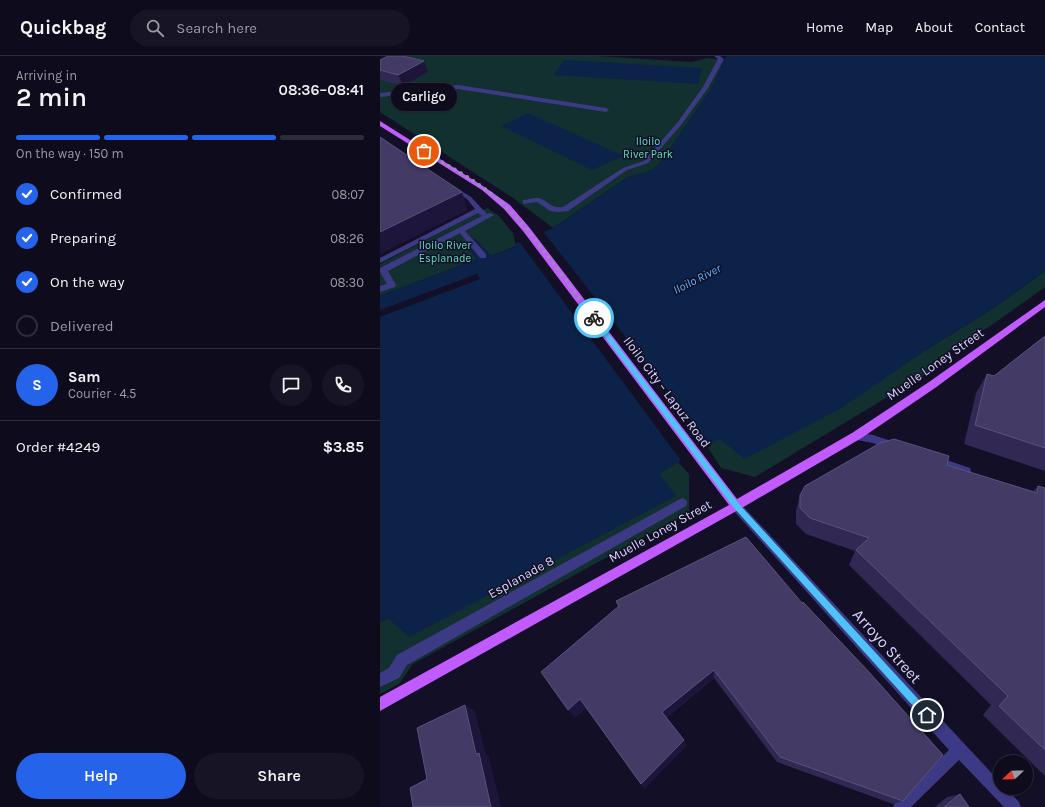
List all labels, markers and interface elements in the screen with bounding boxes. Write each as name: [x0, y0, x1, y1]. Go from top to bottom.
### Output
search box: [130, 10, 410, 46]
text: Quickbag: [20, 17, 106, 39]
icon: search: [144, 17, 166, 39]
text: Search here: [176, 19, 257, 37]
text: Home: [806, 19, 843, 36]
text: Map: [865, 19, 893, 36]
text: About: [915, 19, 953, 36]
text: Contact: [975, 19, 1025, 36]
text: Arriving in: [16, 68, 77, 83]
text: 08:36–08:41: [279, 81, 364, 99]
text: 2 min: [16, 82, 87, 113]
callout: Carligo: [391, 83, 457, 111]
text: Carligo: [402, 89, 446, 104]
pin: [407, 134, 441, 168]
park label: Iloilo River Park: [623, 135, 673, 161]
icon: bag: [413, 140, 435, 162]
text: On the way · 150 m: [16, 146, 124, 161]
icon: check: [16, 183, 38, 205]
text: Confirmed: [50, 185, 122, 203]
text: 08:07: [331, 187, 364, 202]
icon: check: [16, 227, 38, 249]
text: Preparing: [50, 229, 116, 247]
text: 08:26: [330, 231, 364, 246]
park label: Iloilo River Esplanade: [419, 239, 472, 265]
water label: Iloilo River: [671, 261, 724, 297]
icon: check: [16, 271, 38, 293]
text: On the way: [50, 273, 124, 291]
text: 08:30: [330, 275, 364, 290]
courier: [574, 298, 614, 338]
icon: bike: [583, 307, 605, 329]
text: Delivered: [50, 317, 114, 335]
street label: Muelle Loney Street: [884, 325, 987, 403]
street label: Iloilo City – Lapuz Road: [620, 334, 714, 450]
button: chat: [270, 364, 312, 406]
button: phone: [322, 364, 364, 406]
text: Sam: [68, 368, 101, 386]
text: S: [32, 376, 42, 394]
text: Courier · 4.5: [68, 386, 136, 401]
text: Order #4249: [16, 438, 100, 456]
text: $3.85: [323, 438, 364, 456]
street label: Muelle Loney Street: [606, 496, 714, 565]
street label: Esplanade 8: [485, 553, 557, 601]
street label: Arroyo Street: [849, 605, 925, 687]
pin: [910, 698, 944, 732]
icon: home: [916, 704, 938, 726]
button: Help: [16, 753, 186, 799]
button: Share: [194, 753, 364, 799]
north arrow: [993, 755, 1033, 795]
map controls: [993, 755, 1033, 795]

